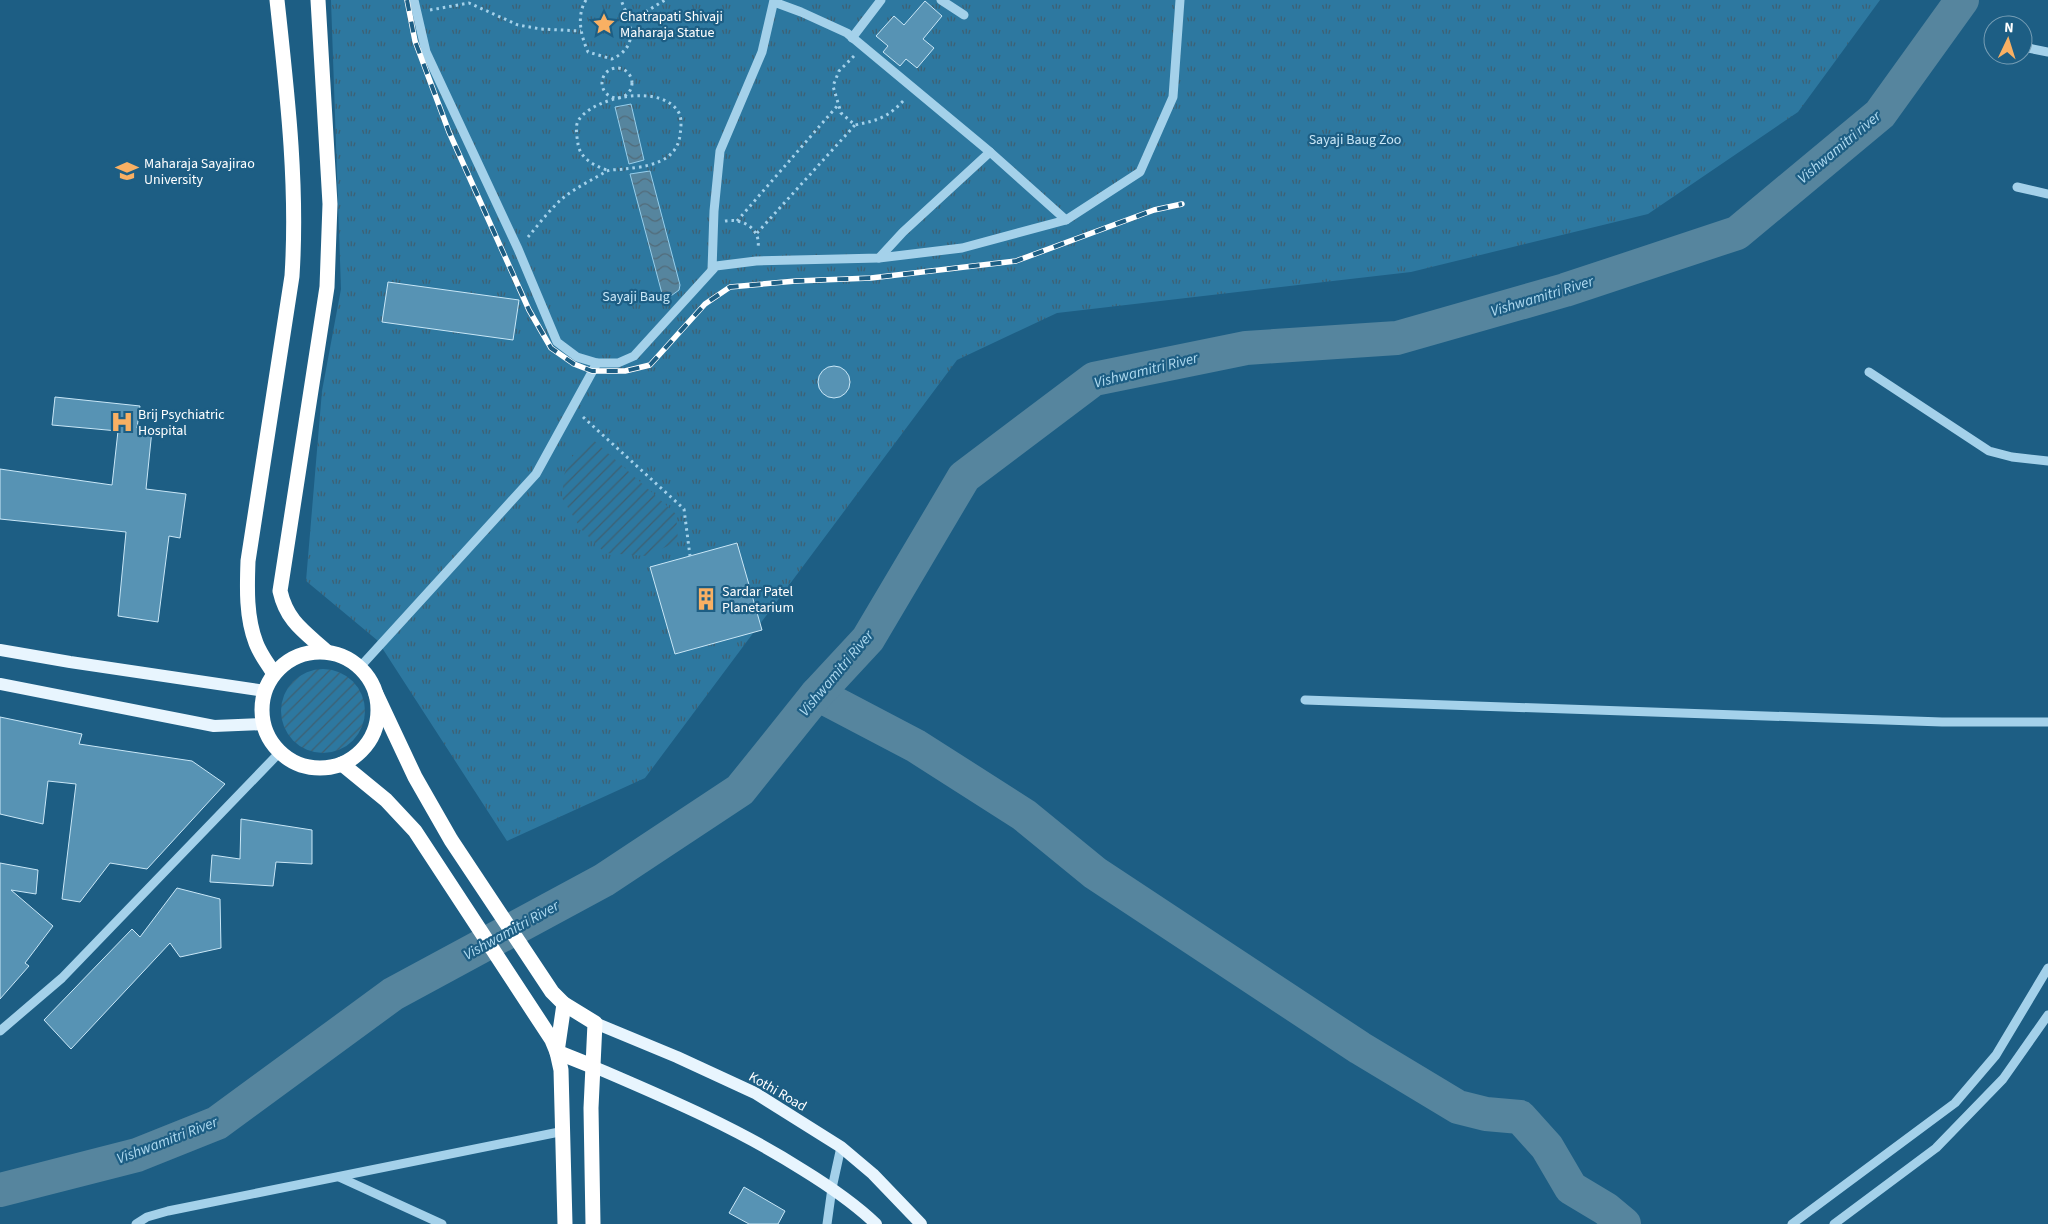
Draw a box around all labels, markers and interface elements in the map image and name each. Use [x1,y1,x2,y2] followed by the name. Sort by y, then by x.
[620,7,723,43] place label: Chatrapati Shivaji Maharaja Statue
[591,11,617,37] place icon: Chatrapati Shivaji Maharaja Statue
[1983,15,2033,65] north arrow
[2003,18,2014,38] text: N
[1793,106,1886,189] water label: Vishwamitri river
[1309,130,1401,150] park label: Sayaji Baug Zoo
[144,154,255,190] place label: Maharaja Sayajirao University
[114,158,140,184] school or university icon: Maharaja Sayajirao University
[1488,271,1597,322] water label: Vishwamitri River
[602,287,670,307] park label: Sayaji Baug
[1092,347,1201,394] water label: Vishwamitri River
[138,405,225,441] place label: Brij Psychiatric Hospital
[109,409,135,435] hospital icon: Brij Psychiatric Hospital
[722,582,794,618] place label: Sardar Patel Planetarium
[693,586,719,612] building icon: Sardar Patel Planetarium
[794,625,879,721] water label: Vishwamitri River
[460,895,564,965] water label: Vishwamitri River
[745,1067,810,1117] street label: Kothi Road
[114,1111,221,1169] water label: Vishwamitri River

